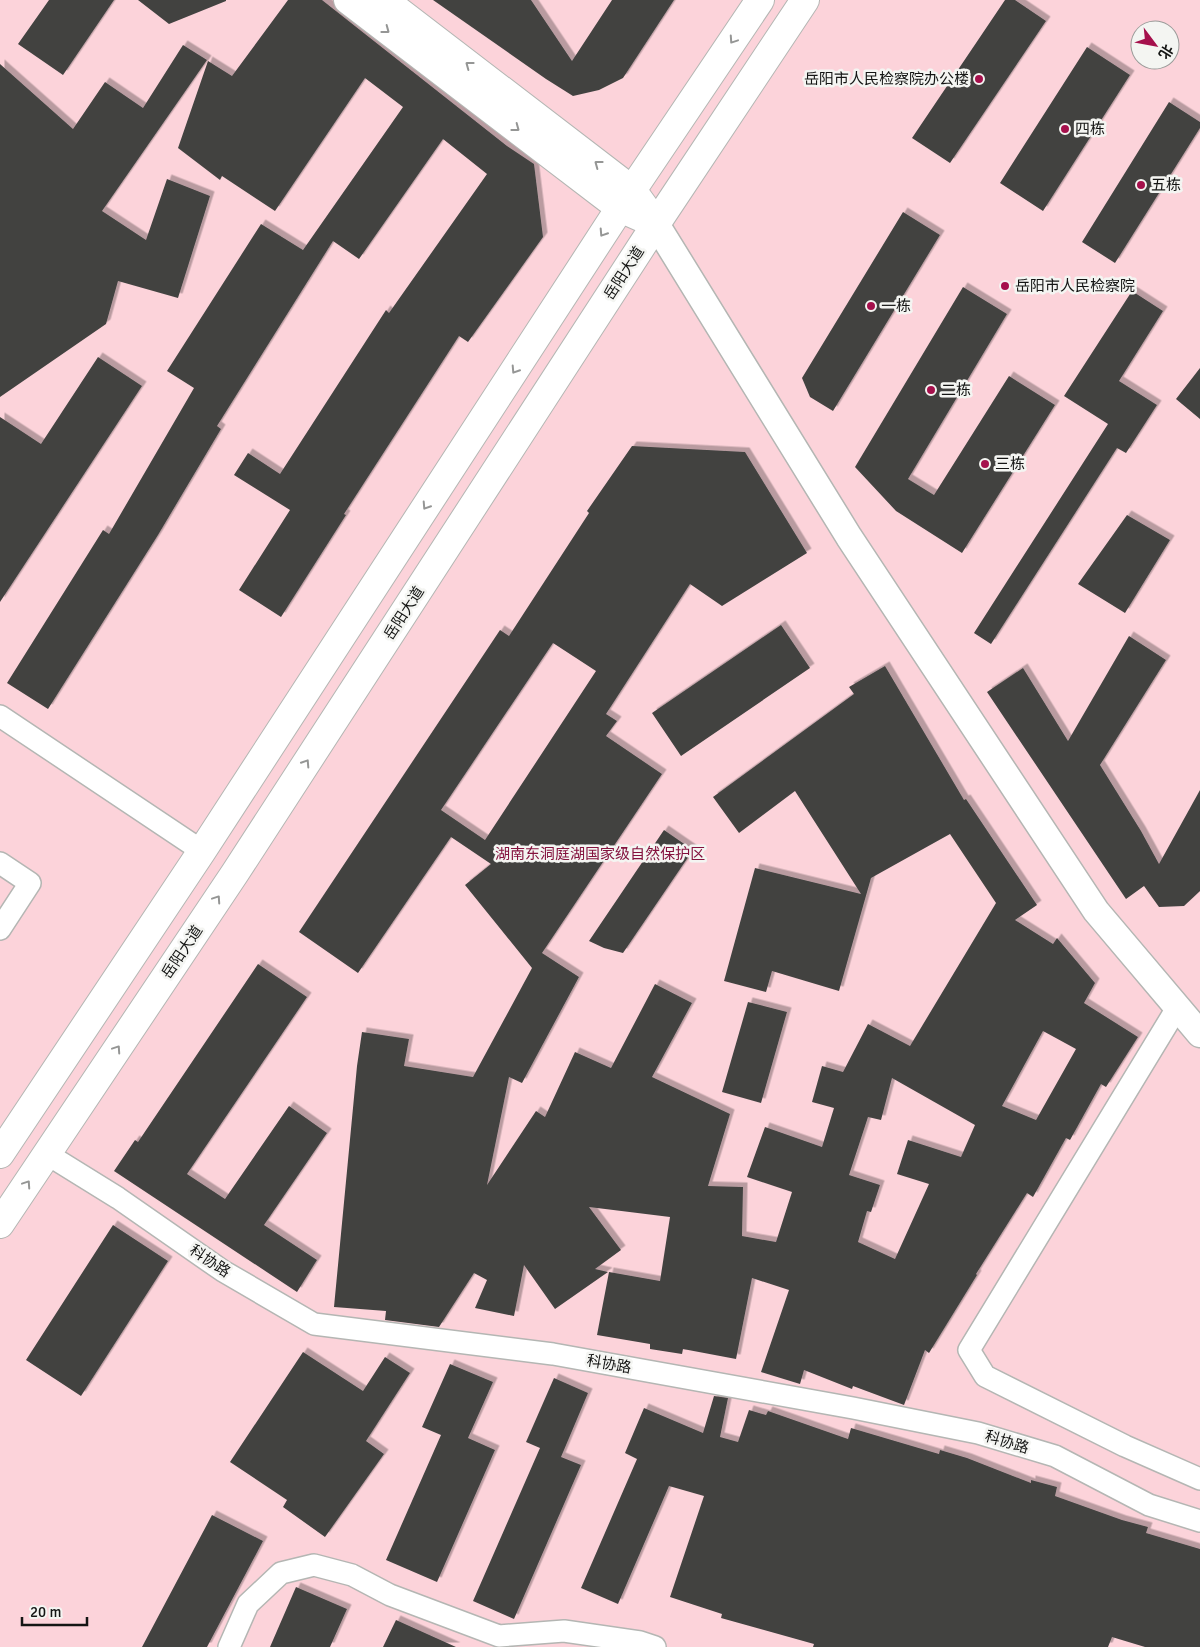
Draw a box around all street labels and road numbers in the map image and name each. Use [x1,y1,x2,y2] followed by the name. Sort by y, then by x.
[600,243,648,303] street label: 岳阳大道
[380,583,428,643] street label: 岳阳大道
[158,922,206,982] street label: 岳阳大道
[186,1241,234,1281] street label: 科协路
[585,1351,633,1377] street label: 科协路
[983,1427,1031,1457] street label: 科协路

